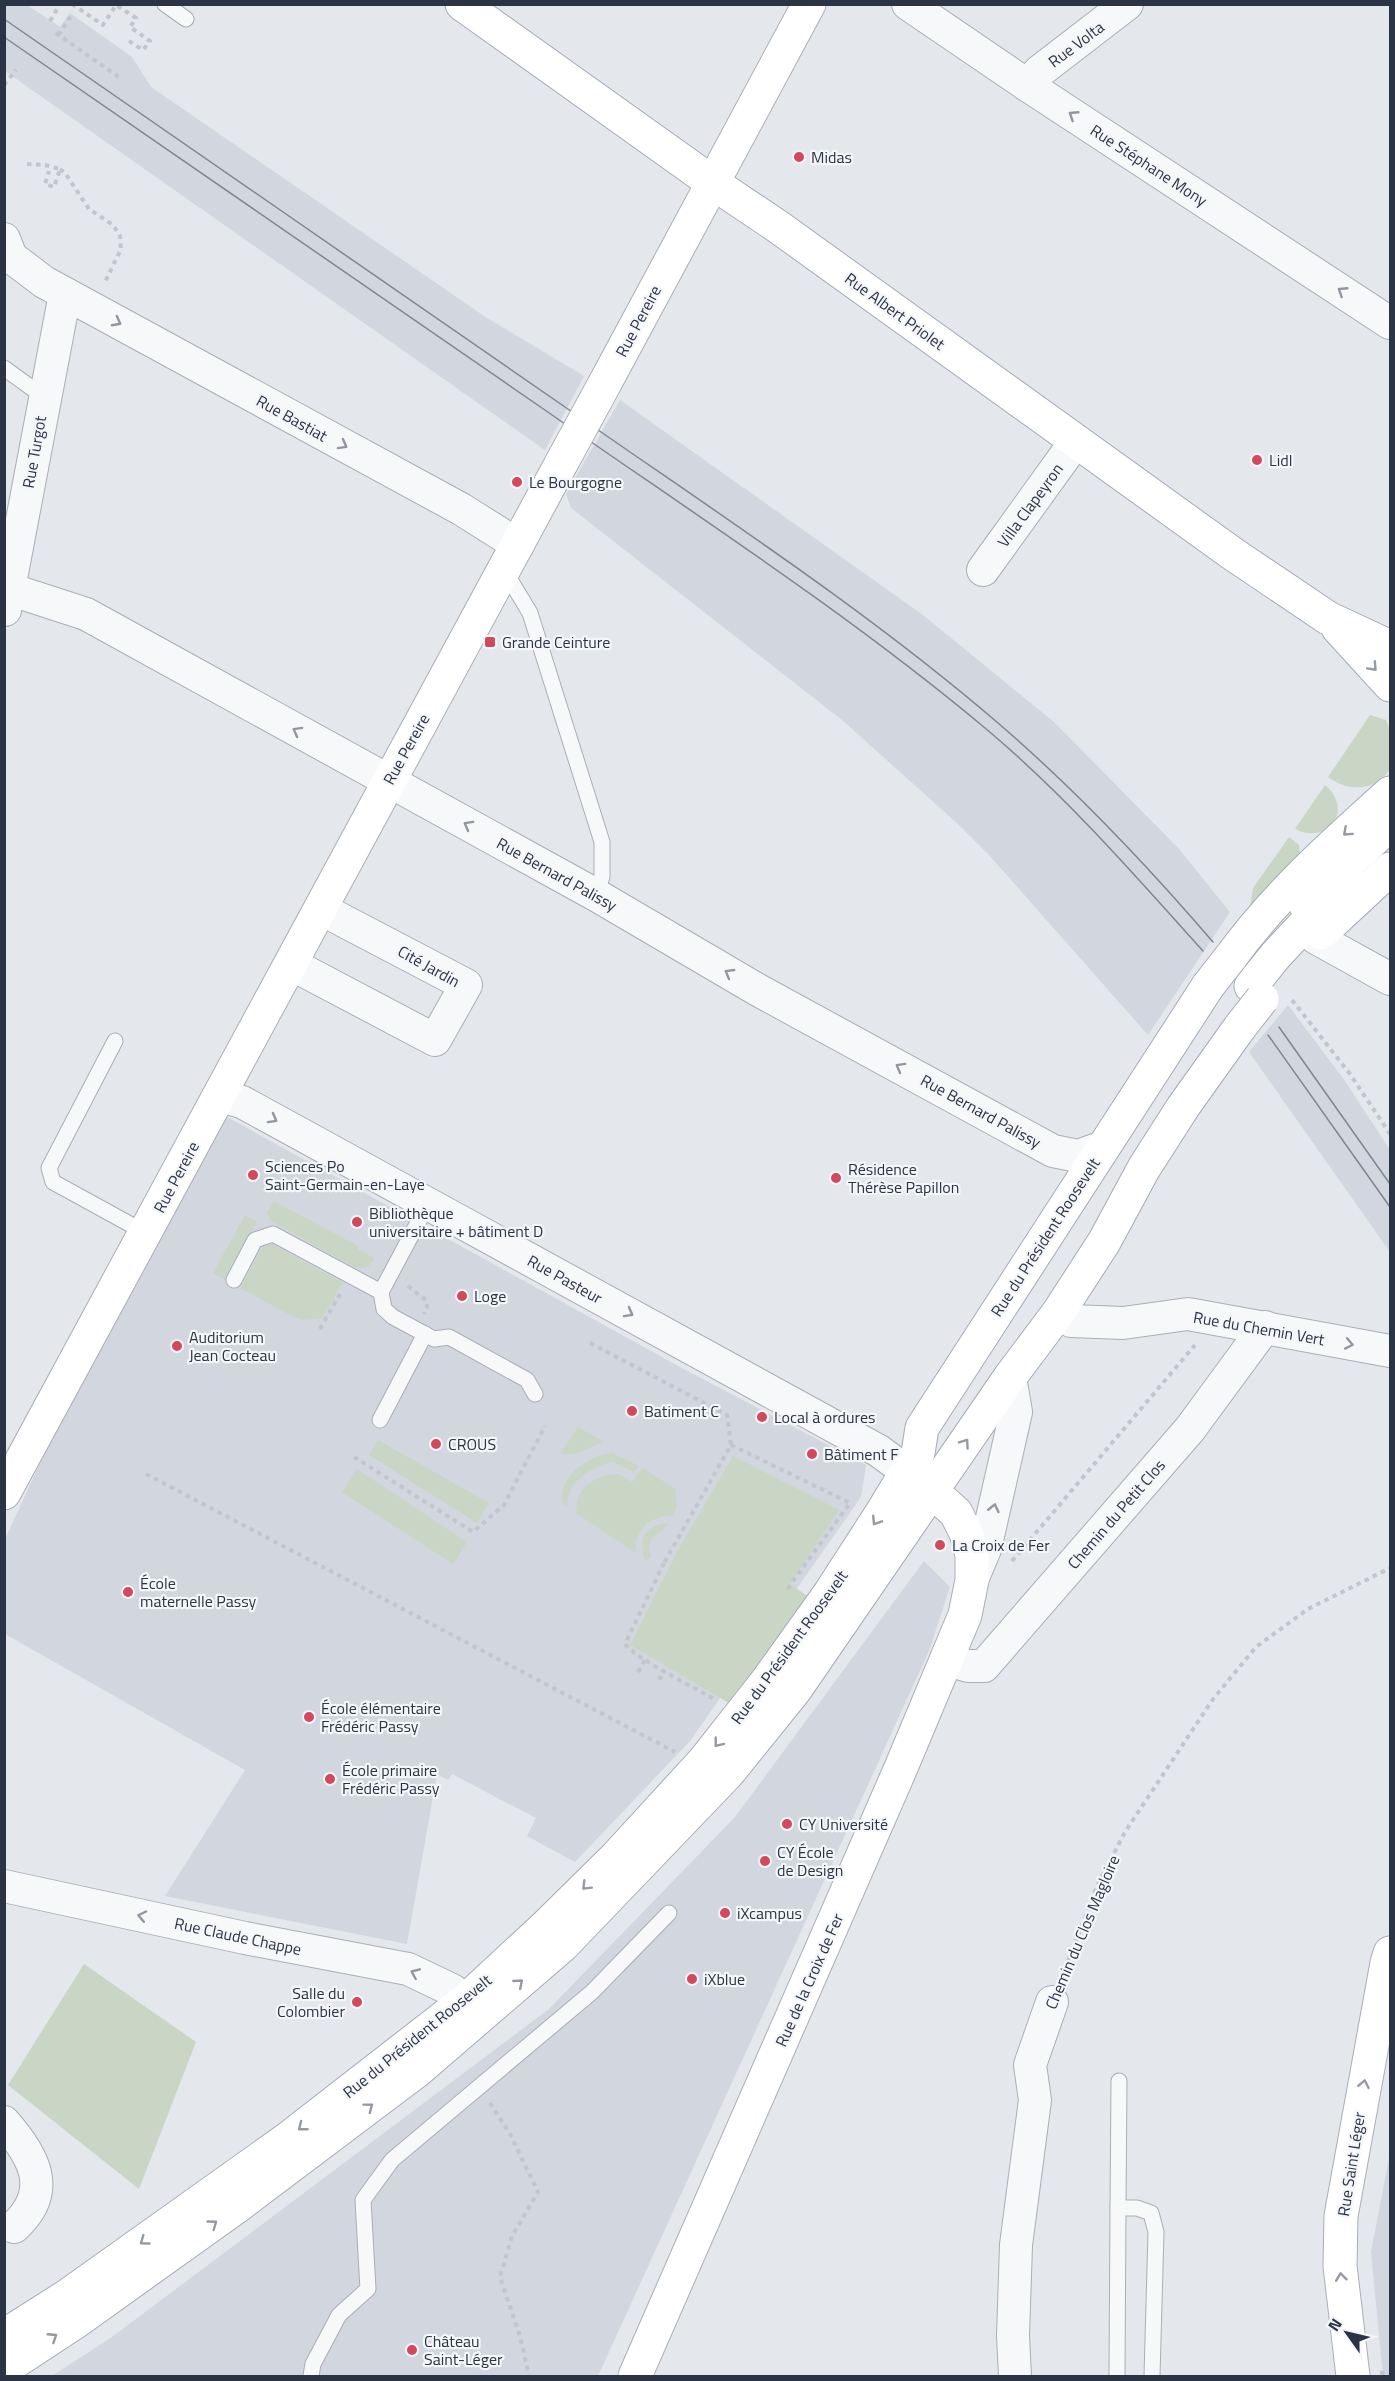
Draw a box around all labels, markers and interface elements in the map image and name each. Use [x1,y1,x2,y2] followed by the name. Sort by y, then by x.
[1043,15,1109,73] street label: Rue Volta
[1069,111,1079,123] one-way arrow
[1086,118,1213,212] street label: Rue Stéphane Mony
[811,145,852,169] place label: Midas
[792,150,806,164] marker: Midas
[840,266,950,356] street label: Rue Albert Priolet
[609,281,667,361] street label: Rue Pereire
[1337,287,1348,298] one-way arrow
[110,315,121,326] one-way arrow
[252,389,332,448] street label: Rue Bastiat
[16,414,52,490] street label: Rue Turgot
[337,438,347,449] one-way arrow
[1269,448,1292,472] place label: Lidl
[1250,453,1264,467] marker: Lidl
[991,458,1069,552] street label: Villa Clapeyron
[529,470,622,494] place label: Le Bourgogne
[510,475,524,489] marker: Le Bourgogne
[502,630,610,654] place label: Grande Ceinture
[483,635,497,649] marker: Grande Ceinture
[1366,661,1377,671] one-way arrow
[377,709,435,789] street label: Rue Pereire
[293,727,304,738] one-way arrow
[464,821,475,832] one-way arrow
[1343,825,1354,836] one-way arrow
[492,831,622,917] street label: Rue Bernard Palissy
[393,939,465,993] street label: Cité Jardin
[725,969,735,980] one-way arrow
[896,1063,906,1074] one-way arrow
[916,1068,1046,1154] street label: Rue Bernard Palissy
[267,1112,277,1124] one-way arrow
[147,1137,205,1217] street label: Rue Pereire
[984,1152,1106,1321] street label: Rue du Président Roosevelt
[265,1154,425,1196] place label: Sciences Po Saint-Germain-en-Laye
[848,1157,959,1199] place label: Résidence Thérèse Papillon
[246,1168,260,1182] marker: Sciences Po Saint-Germain-en-Laye
[829,1171,843,1185] marker: Résidence Thérèse Papillon
[369,1201,543,1243] place label: Bibliothèque universitaire + bâtiment D
[350,1215,364,1229] marker: Bibliothèque universitaire + bâtiment D
[523,1249,607,1310] street label: Rue Pasteur
[474,1284,506,1308] place label: Loge
[455,1289,469,1303] marker: Loge
[1192,1305,1327,1351] street label: Rue du Chemin Vert
[623,1306,633,1317] one-way arrow
[189,1325,276,1367] place label: Auditorium Jean Cocteau
[1344,1337,1354,1350] one-way arrow
[170,1339,184,1353] marker: Auditorium Jean Cocteau
[644,1399,719,1423] place label: Batiment C
[625,1404,639,1418] marker: Batiment C
[774,1405,875,1429] place label: Local à ordures
[755,1410,769,1424] marker: Local à ordures
[448,1432,496,1456] place label: CROUS
[429,1437,443,1451] marker: CROUS
[958,1439,969,1450] one-way arrow
[824,1442,899,1466] place label: Bâtiment F
[805,1447,819,1461] marker: Bâtiment F
[1061,1454,1171,1574] street label: Chemin du Petit Clos
[987,1503,1000,1513] one-way arrow
[872,1514,883,1525] one-way arrow
[952,1533,1050,1557] place label: La Croix de Fer
[933,1538,947,1552] marker: La Croix de Fer
[725,1565,853,1729] street label: Rue du Président Roosevelt
[140,1571,256,1613] place label: École maternelle Passy
[121,1585,135,1599] marker: École maternelle Passy
[321,1696,441,1738] place label: École élémentaire Frédéric Passy
[302,1710,316,1724] marker: École élémentaire Frédéric Passy
[715,1736,726,1747] one-way arrow
[342,1758,440,1800] place label: École primaire Frédéric Passy
[323,1772,337,1786] marker: École primaire Frédéric Passy
[799,1812,888,1836] place label: CY Université
[780,1817,794,1831] marker: CY Université
[777,1840,843,1882] place label: CY École de Design
[1039,1851,1125,2013] street label: Chemin du Clos Magloire
[758,1854,772,1868] marker: CY École de Design
[582,1880,593,1890] one-way arrow
[737,1901,802,1925] place label: iXcampus
[718,1906,732,1920] marker: iXcampus
[769,1909,849,2051] street label: Rue de la Croix de Fer
[137,1910,147,1923] one-way arrow
[172,1911,304,1961] street label: Rue Claude Chappe
[704,1967,745,1991] place label: iXblue
[337,1968,497,2104] street label: Rue du Président Roosevelt
[410,1968,421,1980] one-way arrow
[685,1972,699,1986] marker: iXblue
[512,1979,523,1990] one-way arrow
[277,1981,345,2023] place label: Salle du Colombier
[350,1995,364,2009] marker: Salle du Colombier
[1357,2079,1370,2089] one-way arrow
[362,2104,373,2115] one-way arrow
[1331,2110,1371,2218] street label: Rue Saint Léger
[298,2120,309,2131] one-way arrow
[206,2220,217,2231] one-way arrow
[140,2234,151,2245] one-way arrow
[1335,2272,1348,2281] one-way arrow
[1317,2303,1377,2363] north arrow
[1322,2313,1348,2336] text: N
[424,2329,503,2371] place label: Château Saint-Léger
[47,2333,58,2344] one-way arrow
[405,2343,419,2357] marker: Château Saint-Léger

